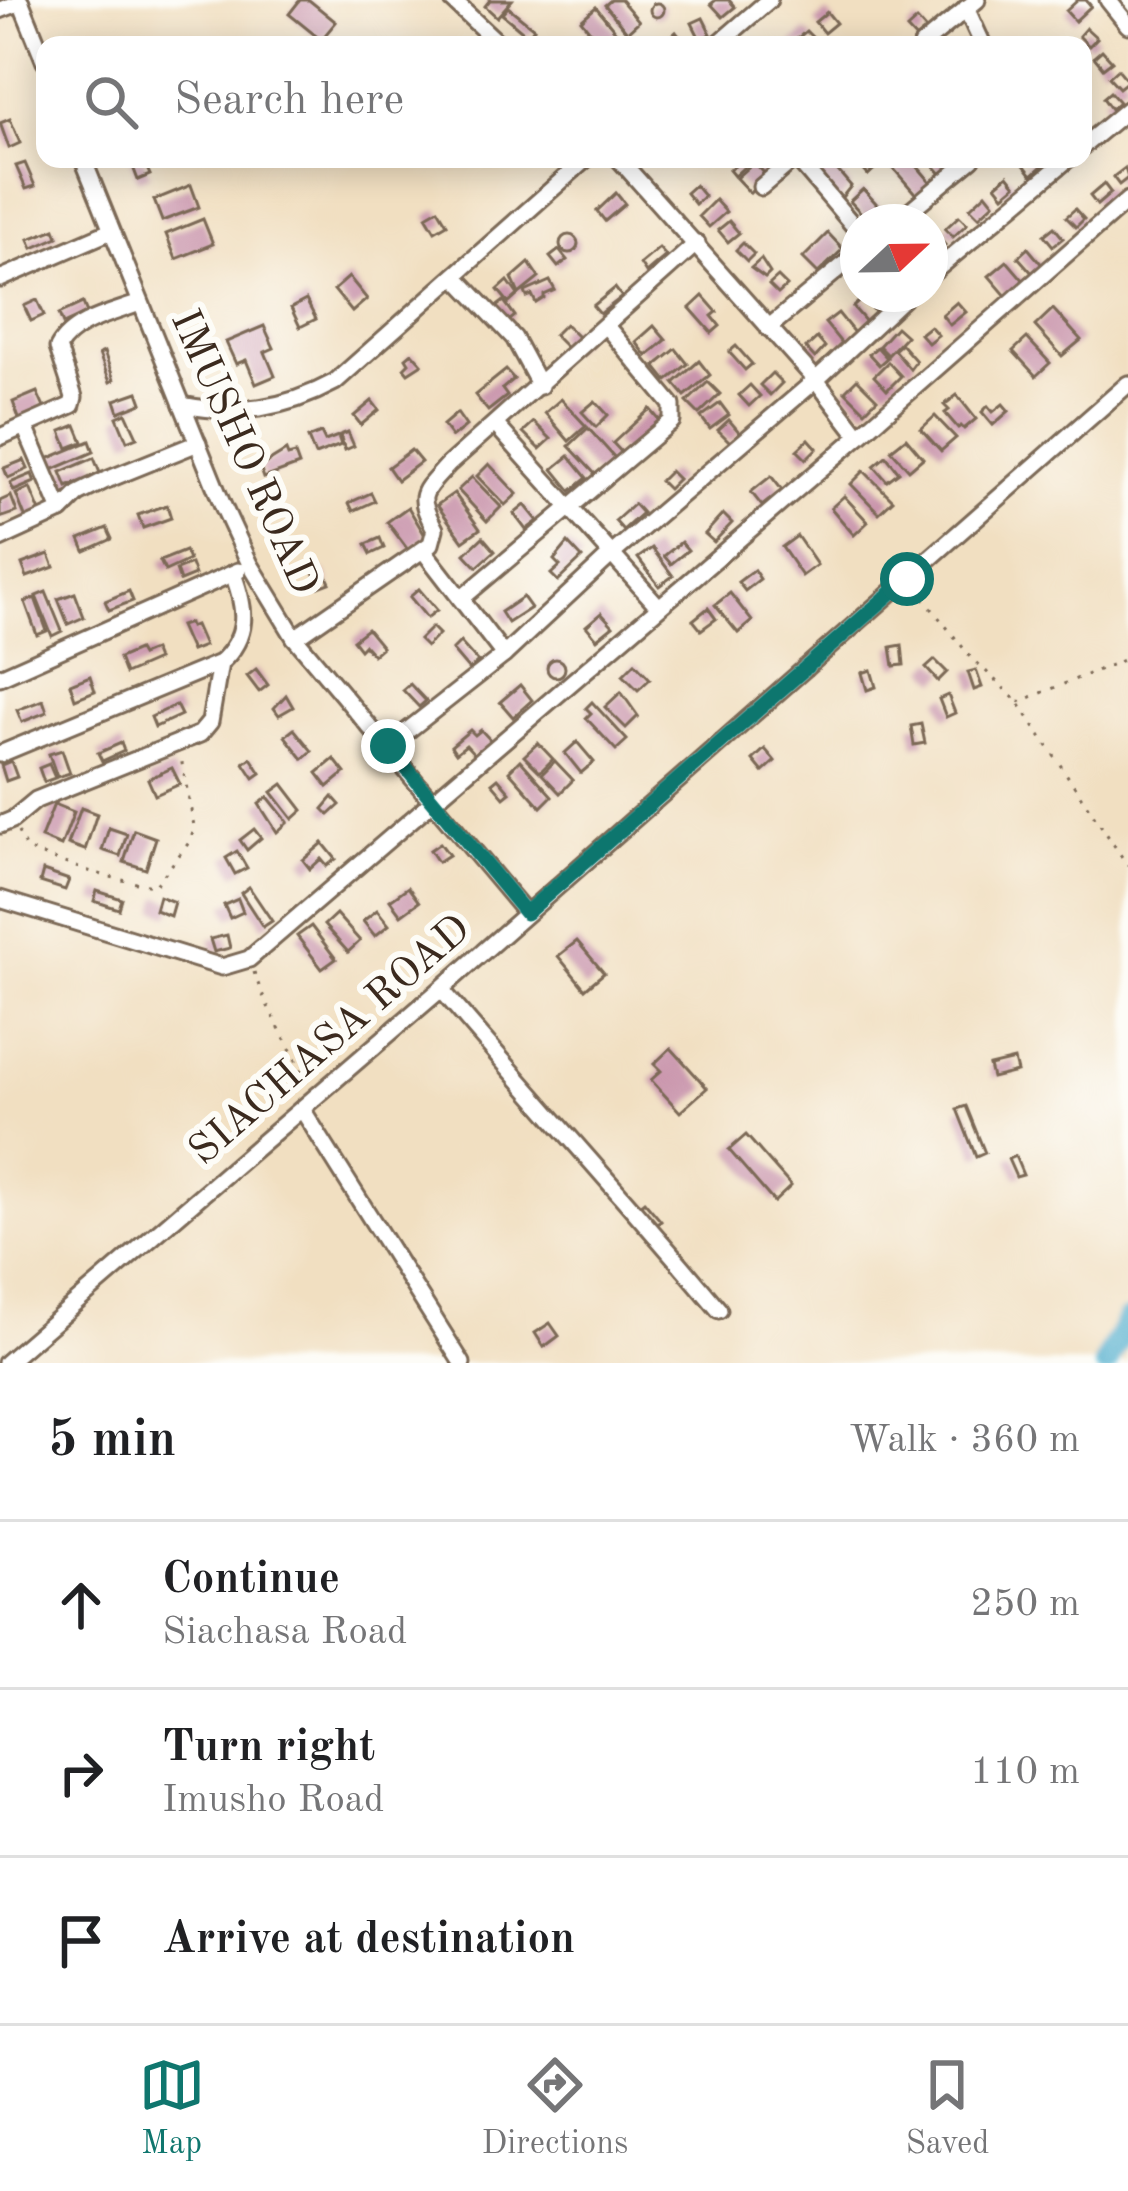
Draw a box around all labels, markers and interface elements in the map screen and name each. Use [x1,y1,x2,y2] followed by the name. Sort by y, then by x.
[36,36,1092,168] search box
[78,69,144,135] icon: search
[174,79,404,124] text: Search here
[840,204,948,312] north arrow
[162,304,325,601] street label: IMUSHO ROAD
[880,552,934,606] route start
[361,719,415,773] route end
[182,908,479,1174] street label: SIACHASA ROAD
[48,1416,176,1467] text: 5 min
[849,1421,1080,1460] text: Walk · 360 m
[162,1558,340,1603] text: Continue
[48,1572,114,1638] icon: ahead
[970,1585,1080,1624] text: 250 m
[162,1613,407,1652] text: Siachasa Road
[162,1726,375,1771] text: Turn right
[48,1740,114,1806] icon: right
[970,1753,1080,1792] text: 110 m
[162,1781,384,1820] text: Imusho Road
[48,1908,114,1974] icon: arrive
[162,1918,575,1963] text: Arrive at destination
[139,2052,205,2165] tab: Map
[482,2052,628,2165] tab: Directions
[905,2052,989,2165] tab: Saved

